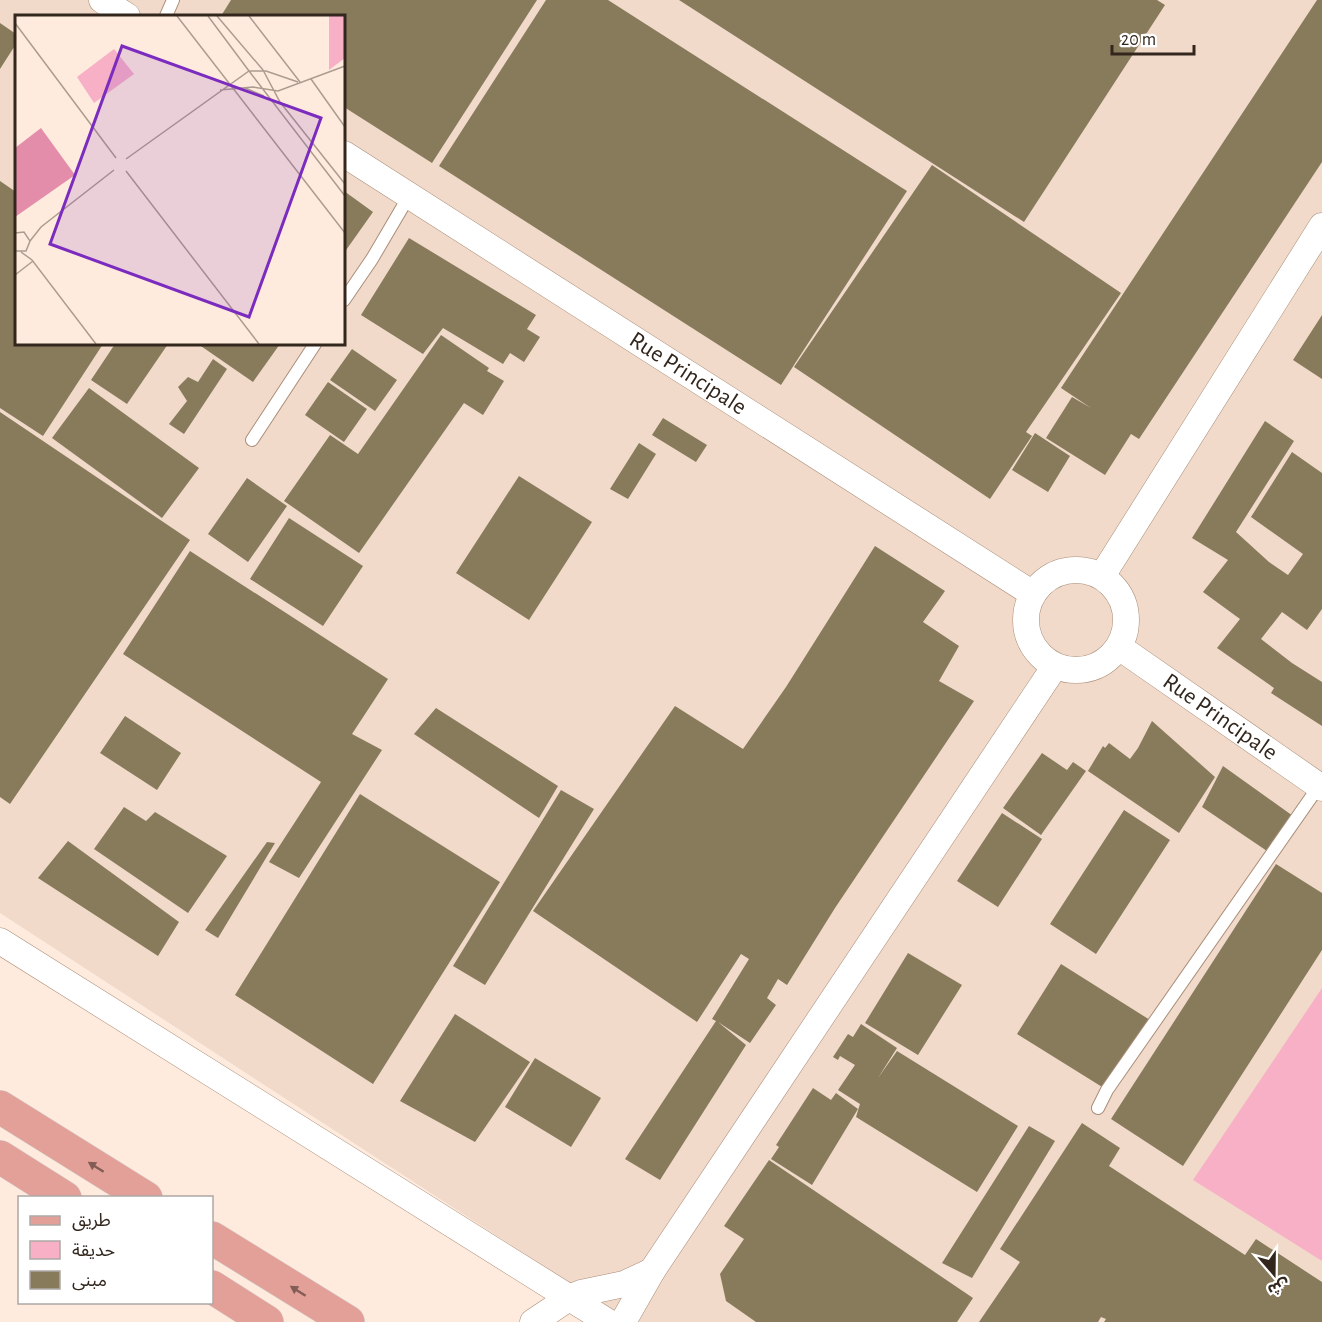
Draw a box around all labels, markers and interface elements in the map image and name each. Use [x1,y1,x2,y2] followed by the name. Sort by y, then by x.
[15,15,345,345] inset map
[1112,18,1194,56] scale bar
[1121,31,1156,49] text: 20 m
[625,328,751,420] street label: Rue Principale
[1158,669,1282,765] street label: Rue Principale
[88,1161,104,1172] one-way arrow
[18,1196,213,1304] legend
[72,1212,111,1231] text: طريق
[72,1242,115,1260] text: حديقة
[1244,1244,1304,1304] north arrow
[72,1272,107,1291] text: مبنى
[1265,1275,1292,1298] text: ش
[290,1286,306,1297] one-way arrow

